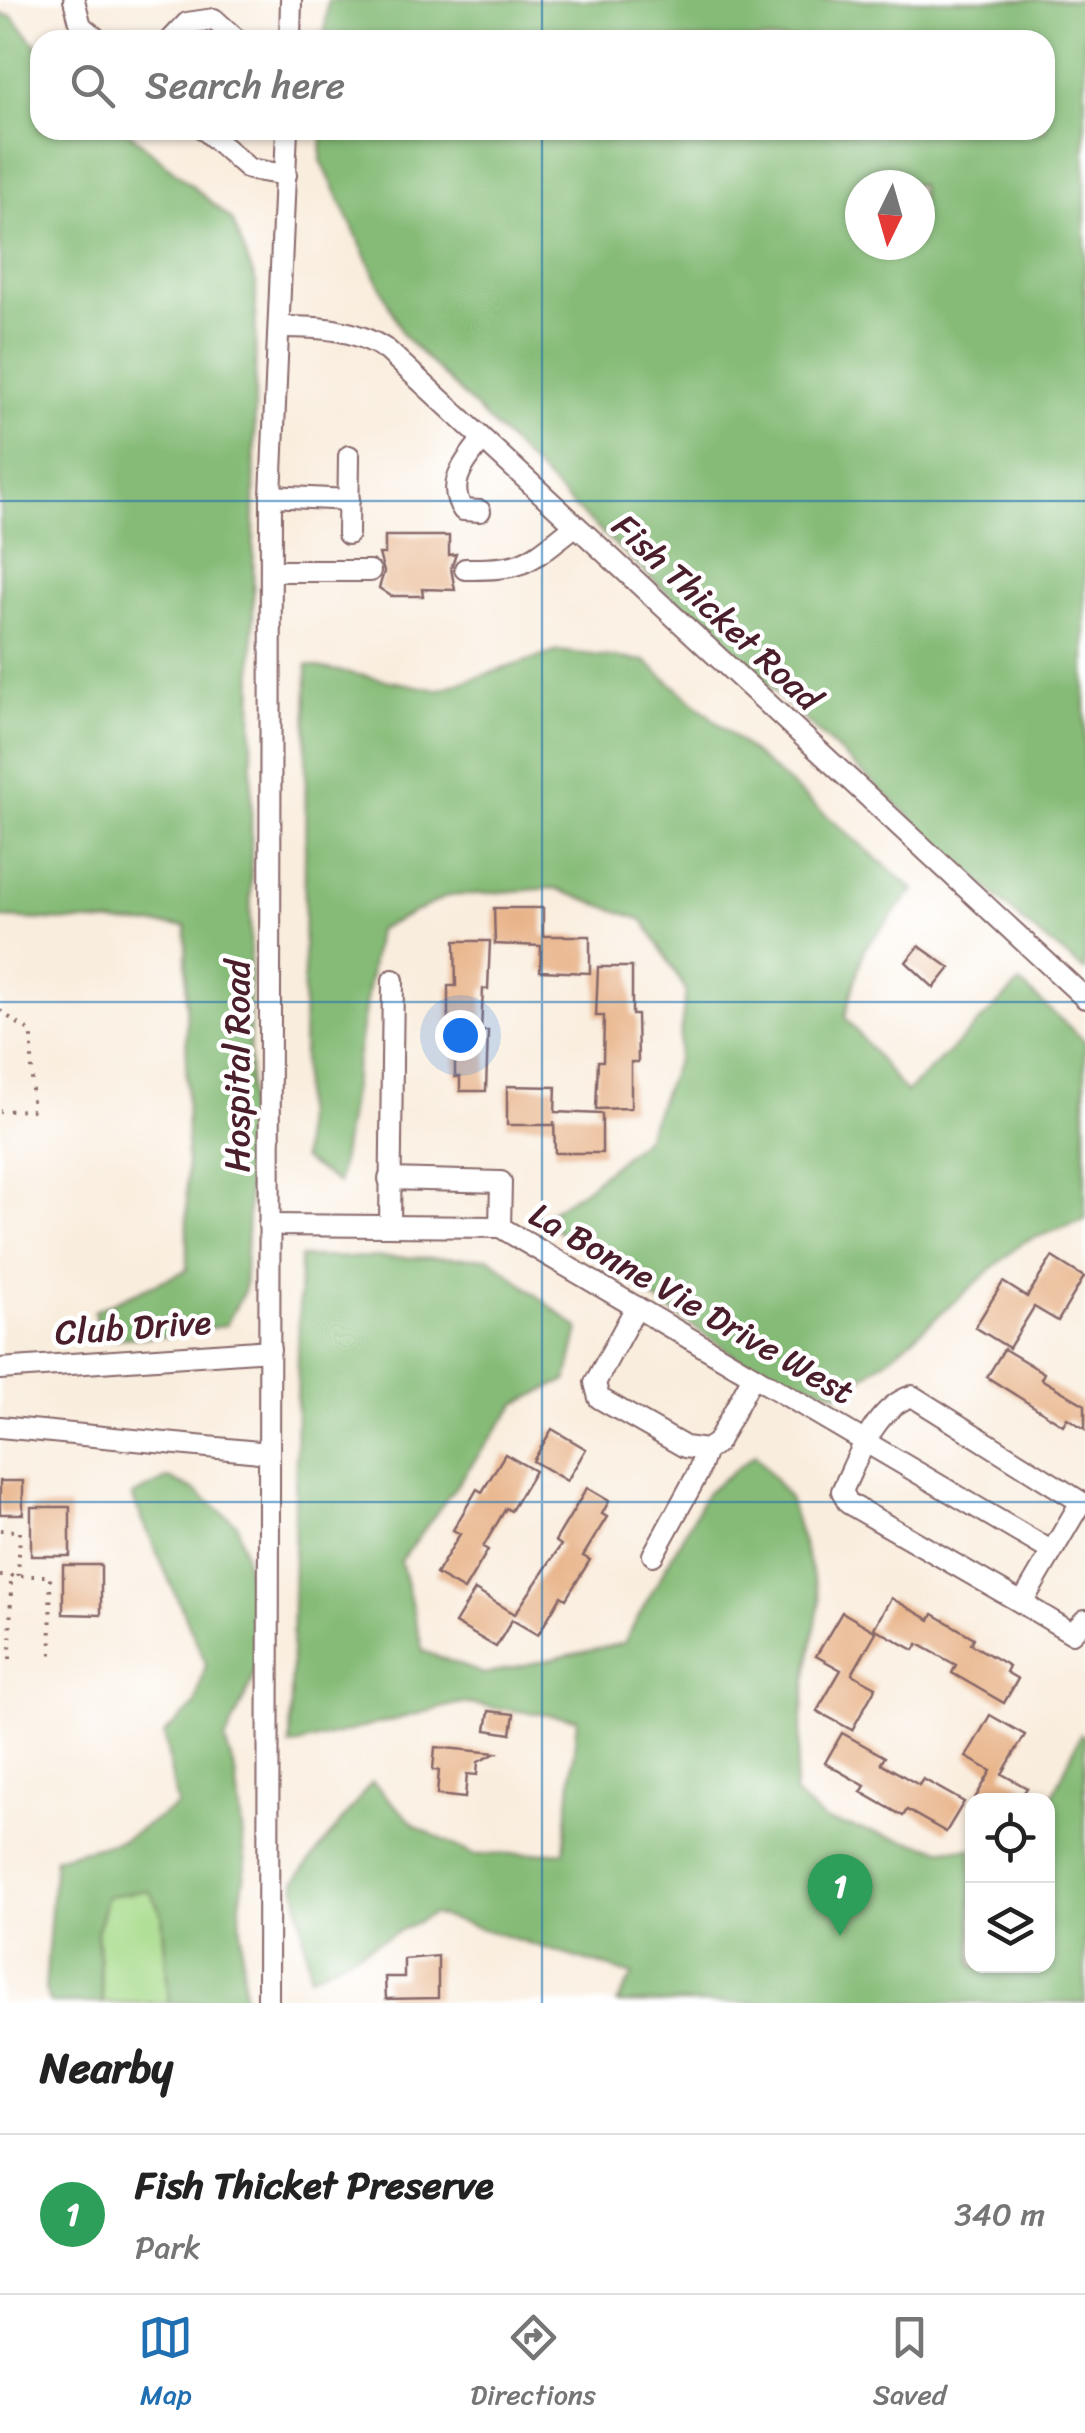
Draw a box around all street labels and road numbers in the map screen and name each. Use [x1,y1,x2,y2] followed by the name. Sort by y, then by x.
[597,497,839,728] street label: Fish Thicket Road
[206,957,268,1172] street label: Hospital Road
[517,1184,867,1422] street label: La Bonne Vie Drive West
[53,1291,213,1363] street label: Club Drive

